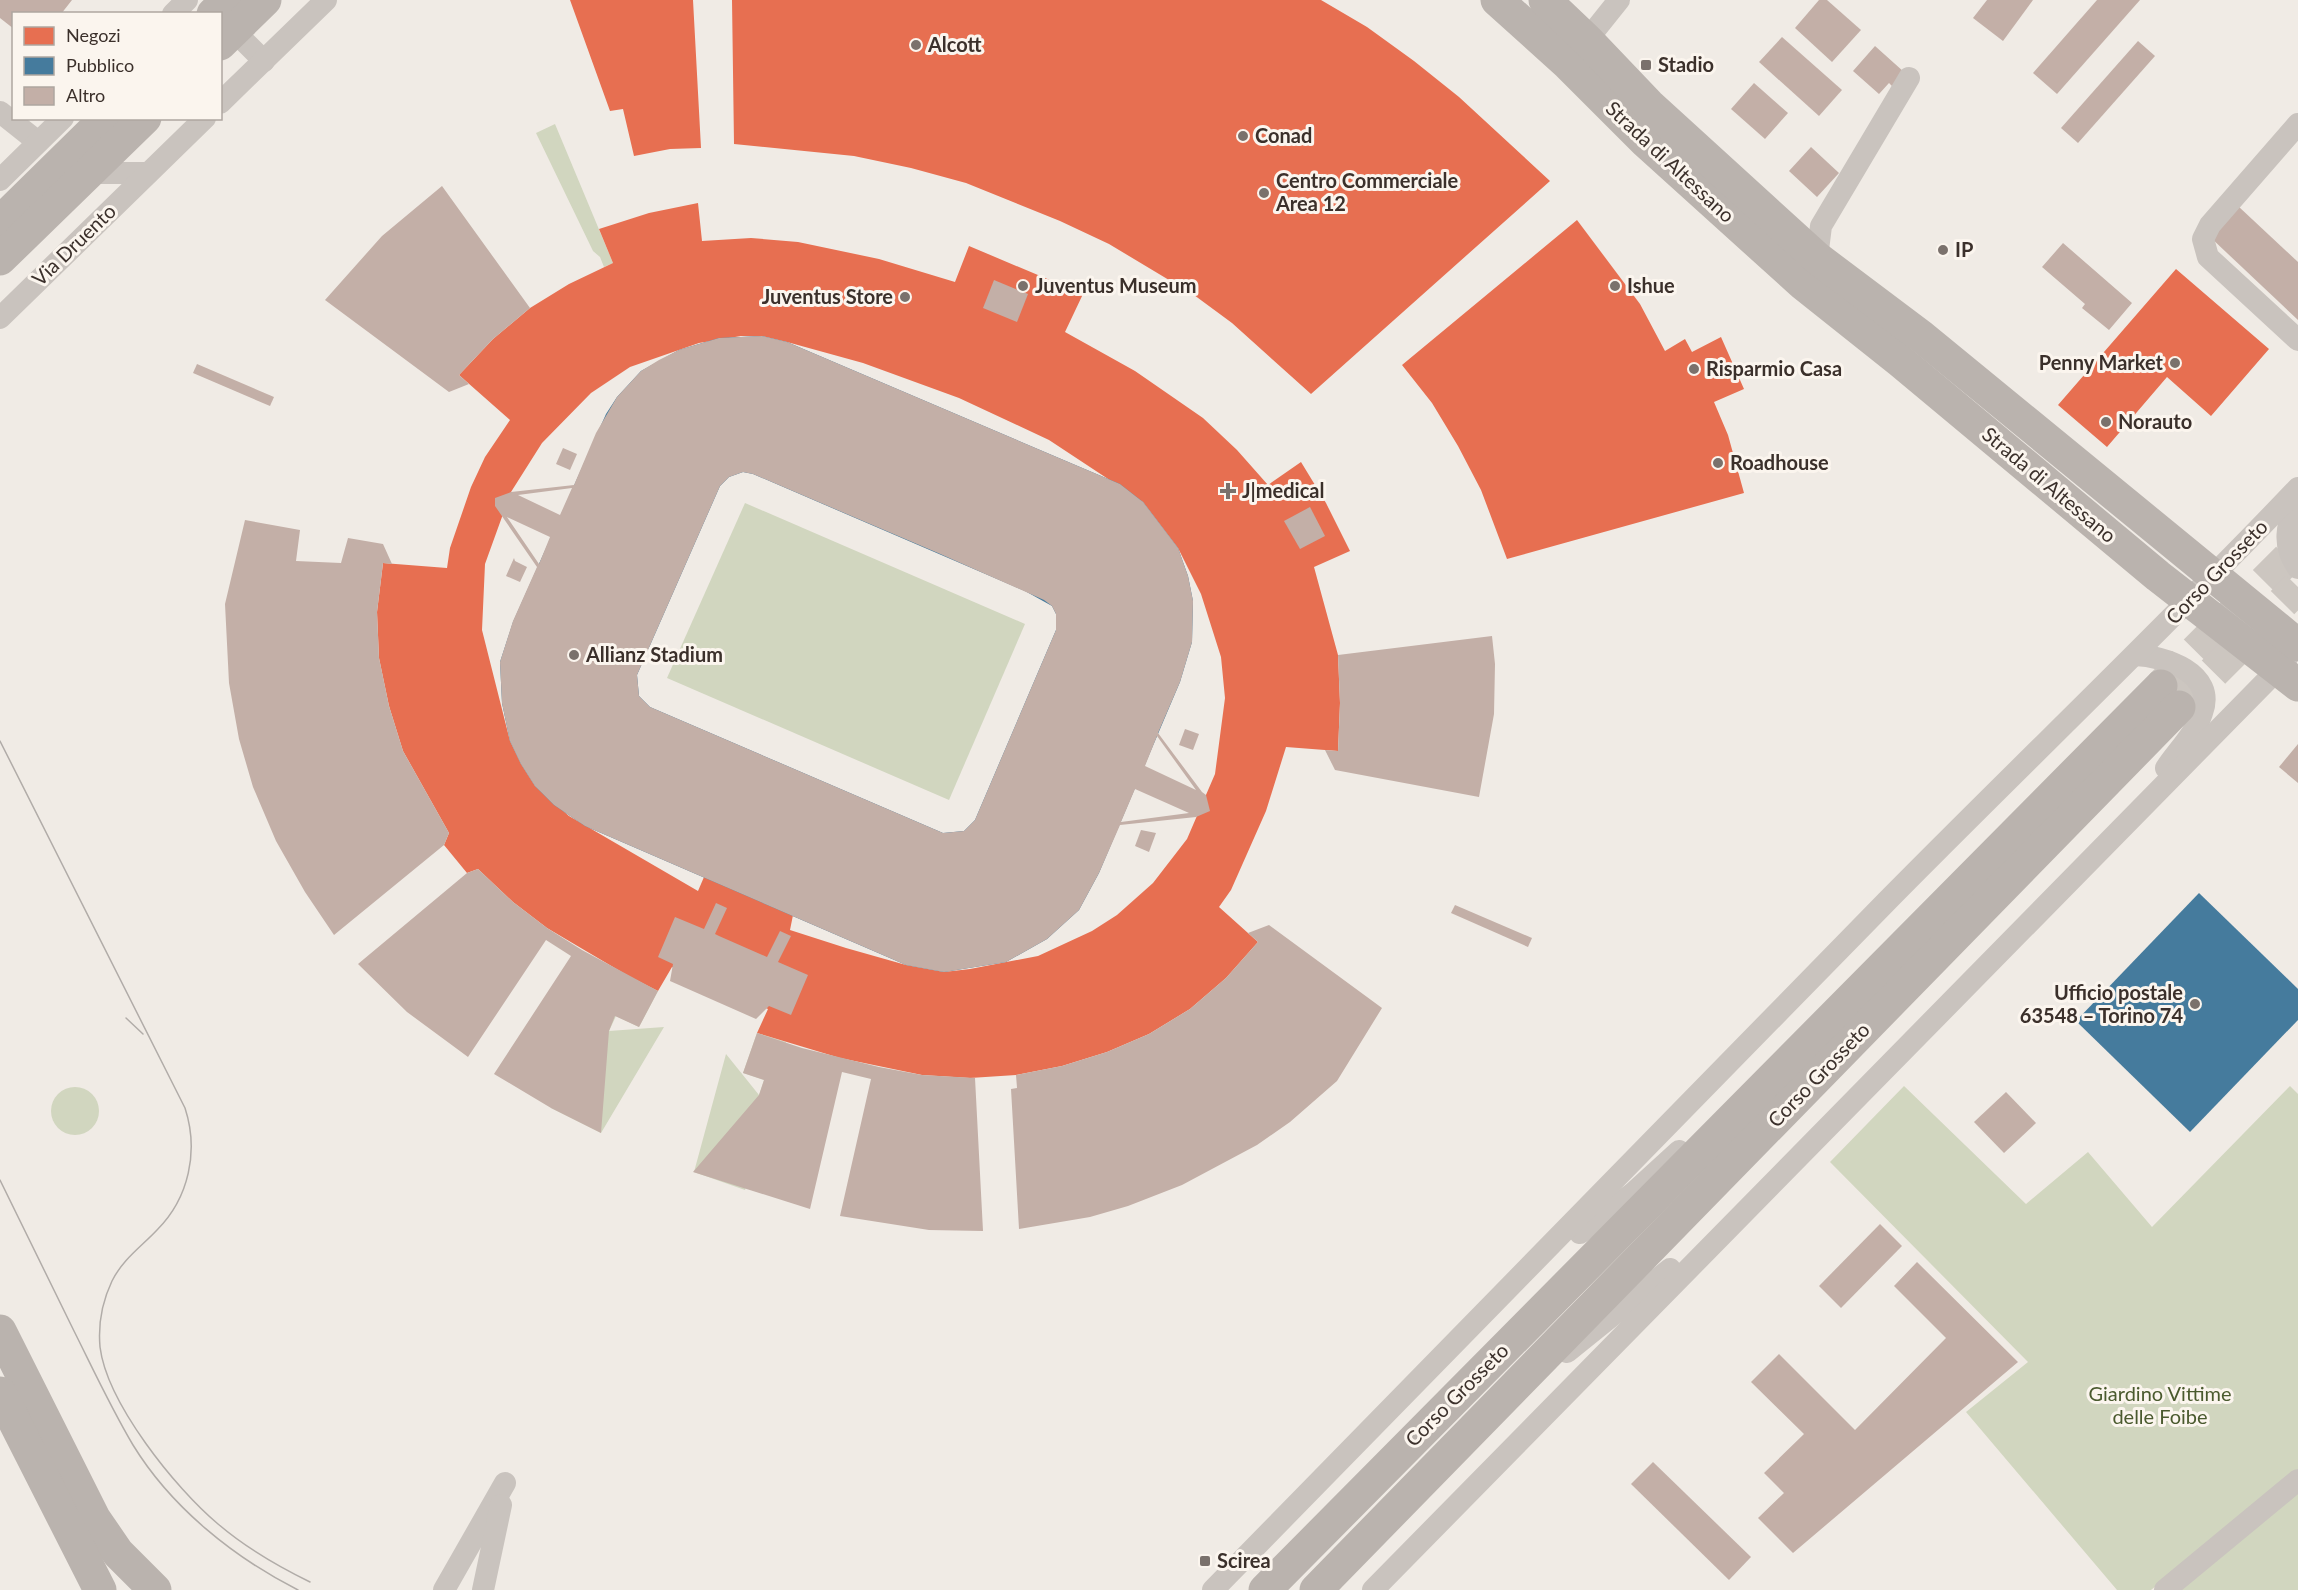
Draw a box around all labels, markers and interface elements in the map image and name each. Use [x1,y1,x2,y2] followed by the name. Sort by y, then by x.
[12,12,222,120] legend
[66,24,121,46] text: Negozi
[927,32,982,56] place label: Alcott
[909,38,923,52] marker: Alcott
[1658,52,1714,76] place label: Stadio
[66,54,134,76] text: Pubblico
[1639,58,1653,72] marker: Stadio
[66,84,105,106] text: Altro
[1601,96,1740,227] street label: Strada di Altessano
[1255,123,1312,147] place label: Conad
[1236,129,1250,143] marker: Conad
[1275,168,1458,215] place label: Centro Commerciale Area 12
[1257,186,1271,200] marker: Centro Commerciale Area 12
[27,199,120,290] street label: Via Druento
[1955,237,1973,261] place label: IP
[1936,243,1950,257] marker: IP
[1035,273,1197,297] place label: Juventus Museum
[1627,273,1675,297] place label: Ishue
[1016,279,1030,293] marker: Juventus Museum
[1608,279,1622,293] marker: Ishue
[762,284,893,308] place label: Juventus Store
[898,290,912,304] marker: Juventus Store
[2039,350,2164,374] place label: Penny Market
[1706,356,1842,380] place label: Risparmio Casa
[2168,356,2182,370] marker: Penny Market
[1687,362,1701,376] marker: Risparmio Casa
[2118,409,2192,433] place label: Norauto
[2099,415,2113,429] marker: Norauto
[1978,421,2121,547] street label: Strada di Altessano
[1730,450,1829,474] place label: Roadhouse
[1711,456,1725,470] marker: Roadhouse
[1242,478,1324,502] place label: J|medical
[1219,482,1237,500] marker: J|medical
[2160,514,2272,628] street label: Corso Grosseto
[585,642,723,666] place label: Allianz Stadium
[567,648,581,662] marker: Allianz Stadium
[2020,980,2183,1027] place label: Ufficio postale 63548 – Torino 74
[2188,997,2202,1011] marker: Ufficio postale 63548 – Torino 74
[1762,1017,1874,1131] street label: Corso Grosseto
[1400,1338,1513,1451] street label: Corso Grosseto
[2088,1381,2232,1428] park label: Giardino Vittime delle Foibe
[1217,1548,1271,1572] place label: Scirea
[1198,1554,1212,1568] marker: Scirea

